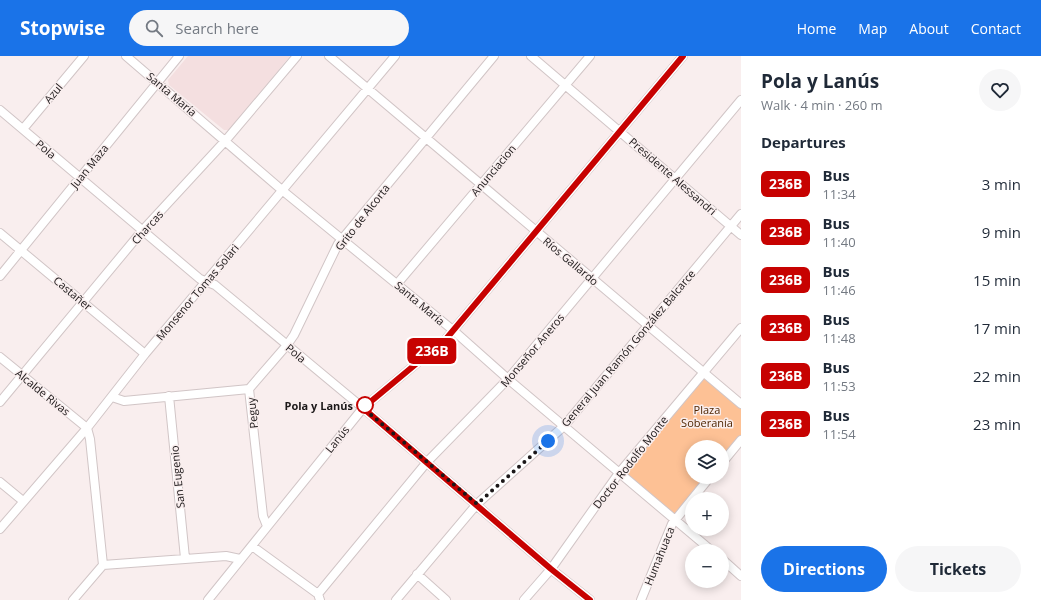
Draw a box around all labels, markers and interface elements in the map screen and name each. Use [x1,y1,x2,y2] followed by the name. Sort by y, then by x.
[129,10,409,46] search box
[20,15,105,41] text: Stopwise
[143,17,165,39] icon: search
[175,18,259,38] text: Search here
[797,19,836,38] text: Home
[858,19,887,38] text: Map
[909,19,949,38] text: About
[971,19,1021,38] text: Contact
[761,68,879,94] text: Pola y Lanús
[144,69,200,119] street label: Santa María
[979,69,1021,111] button: heart
[40,80,66,106] street label: Azul
[761,96,883,114] text: Walk · 4 min · 260 m
[761,132,846,152] text: Departures
[626,134,720,218] street label: Presidente Alessandri
[33,136,59,162] street label: Pola
[66,141,111,192] street label: Juan Maza
[467,141,519,199] street label: Anunciacion
[822,165,850,185] text: Bus
[769,174,802,193] text: 236B
[982,174,1021,194] text: 3 min
[331,181,393,253] street label: Grito de Alcorta
[822,185,856,203] text: 11:34
[128,207,166,247] street label: Charcas
[822,213,850,233] text: Bus
[769,222,802,241] text: 236B
[982,222,1021,242] text: 9 min
[540,233,602,289] street label: Ríos Gallardo
[822,233,856,251] text: 11:40
[152,241,242,343] street label: Monsenor Tomas Solari
[822,261,850,281] text: Bus
[558,266,698,430] street label: General Juan Ramón González Balcarce
[769,270,802,289] text: 236B
[973,270,1021,290] text: 15 min
[51,273,96,314] street label: Castañer
[392,278,448,328] street label: Santa María
[822,281,856,299] text: 11:46
[822,309,850,329] text: Bus
[497,310,567,390] street label: Monseñor Aneros
[769,318,802,337] text: 236B
[973,318,1021,338] text: 17 min
[822,329,856,347] text: 11:48
[404,338,460,364] line badge: 236B
[283,340,309,366] street label: Pola
[415,341,449,360] text: 236B
[822,357,850,377] text: Bus
[13,365,73,419] street label: Alcalde Rivas
[769,366,802,385] text: 236B
[973,366,1021,386] text: 22 min
[822,377,856,395] text: 11:53
[243,396,261,429] street label: Peguy
[356,396,374,414] marker: Pola y Lanús
[285,398,354,413] place label: Pola y Lanús
[681,402,733,430] park label: Plaza Soberanía
[822,405,850,425] text: Bus
[589,413,671,511] street label: Doctor Rodolfo Monte
[769,414,802,433] text: 236B
[973,414,1021,434] text: 23 min
[322,422,352,456] street label: Lanús
[822,425,856,443] text: 11:54
[538,431,558,451] your location
[685,440,729,588] map controls
[685,440,729,484] button: layers
[166,445,188,509] street label: San Eugenio
[685,492,729,536] button: +
[640,524,678,588] street label: Humahuaca
[685,544,729,588] button: −
[761,546,887,592] button: Directions
[895,546,1021,592] button: Tickets

